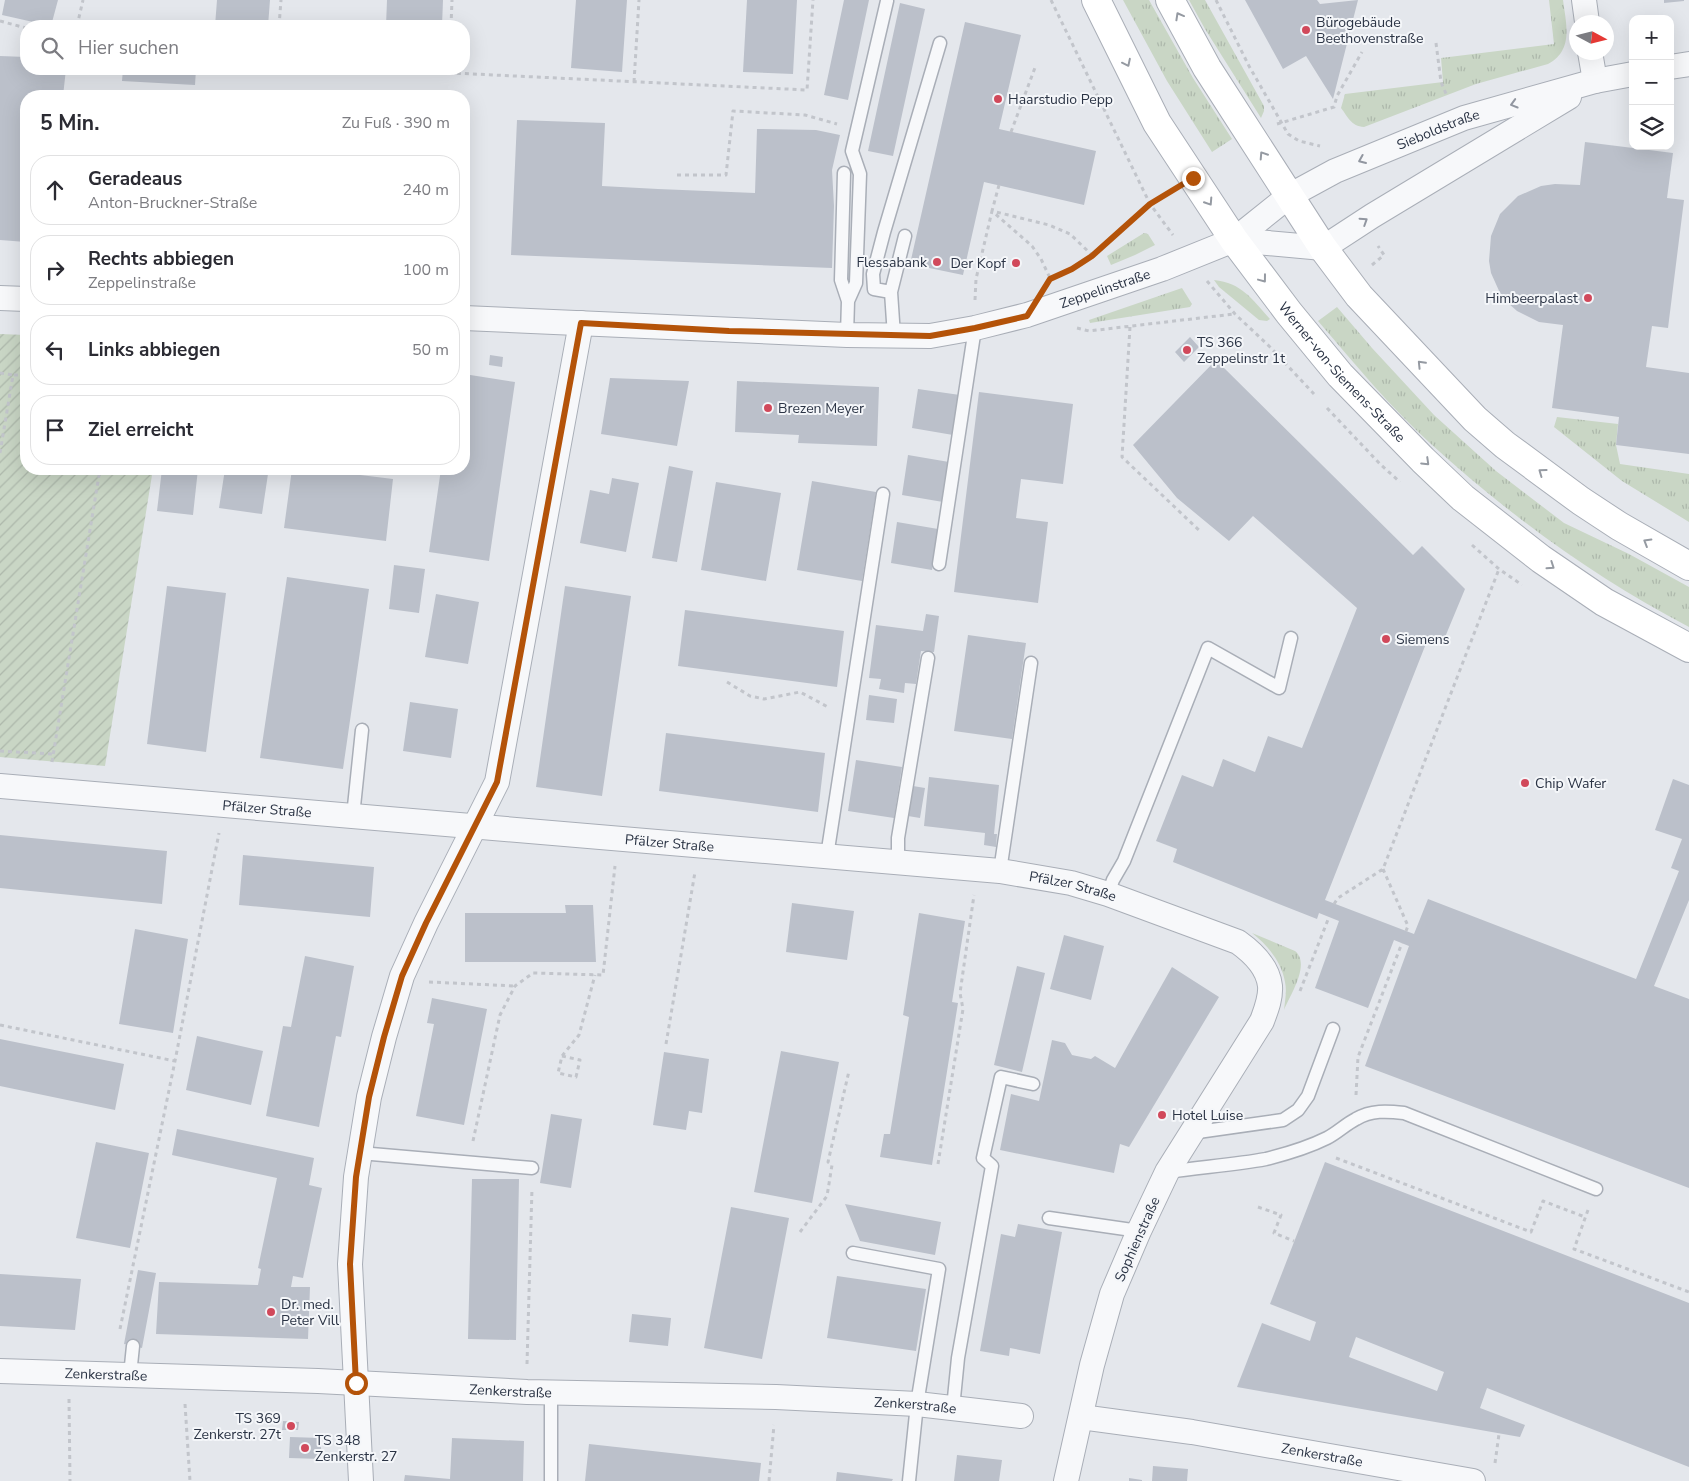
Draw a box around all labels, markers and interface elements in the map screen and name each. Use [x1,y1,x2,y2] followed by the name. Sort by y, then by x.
[1175,12,1185,21] one-way arrow
[1316,13,1423,48] place label: Bürogebäude Beethovenstraße
[1569,15,1614,60] north arrow
[1629,15,1674,150] map controls
[1629,15,1674,60] button: +
[20,20,470,75] search box
[1300,24,1312,36] marker: Bürogebäude Beethovenstraße
[38,34,66,62] icon: search
[78,35,179,61] text: Hier suchen
[1121,57,1131,66] one-way arrow
[1629,60,1674,105] button: −
[1008,90,1113,109] place label: Haarstudio Pepp
[992,93,1004,105] marker: Haarstudio Pepp
[1510,99,1519,109] one-way arrow
[1394,105,1482,155] street label: Sieboldstraße
[1629,105,1674,150] button: layers
[40,109,99,137] text: 5 Min.
[342,112,450,134] text: Zu Fuß · 390 m
[1260,151,1269,161] one-way arrow
[1358,154,1367,165] one-way arrow
[88,166,182,192] text: Geradeaus
[1182,167,1205,190] route end
[41,176,69,204] icon: ahead
[402,179,449,201] text: 240 m
[88,192,257,214] text: Anton-Bruckner-Straße
[1203,197,1212,206] one-way arrow
[1358,218,1368,227] one-way arrow
[88,246,234,272] text: Rechts abbiegen
[856,253,928,272] place label: Flessabank
[950,254,1006,273] place label: Der Kopf
[41,256,69,284] icon: right
[931,256,943,268] marker: Flessabank
[1010,257,1022,269] marker: Der Kopf
[402,259,449,281] text: 100 m
[1057,265,1153,313] street label: Zeppelinstraße
[88,272,196,294] text: Zeppelinstraße
[1258,273,1266,282] one-way arrow
[1485,289,1578,308] place label: Himbeerpalast
[1582,292,1594,304] marker: Himbeerpalast
[1274,298,1409,447] street label: Werner-von-Siemens-Straße
[1197,333,1285,368] place label: TS 366 Zeppelinstr 1t
[41,336,69,364] icon: left
[88,337,220,363] text: Links abbiegen
[412,339,449,361] text: 50 m
[1181,344,1193,356] marker: TS 366 Zeppelinstr 1t
[1418,360,1427,369] one-way arrow
[778,399,864,418] place label: Brezen Meyer
[762,402,774,414] marker: Brezen Meyer
[41,416,69,444] icon: arrive
[88,417,193,443] text: Ziel erreicht
[1420,456,1429,465] one-way arrow
[1538,469,1548,478] one-way arrow
[1643,539,1652,549] one-way arrow
[1545,560,1554,569] one-way arrow
[1396,630,1450,649] place label: Siemens
[1380,633,1392,645] marker: Siemens
[1535,774,1606,793] place label: Chip Wafer
[1519,777,1531,789] marker: Chip Wafer
[222,796,312,822] street label: Pfälzer Straße
[624,830,715,857] street label: Pfälzer Straße
[1028,867,1119,906] street label: Pfälzer Straße
[1172,1106,1243,1125] place label: Hotel Luise
[1156,1109,1168,1121] marker: Hotel Luise
[1110,1194,1165,1285] street label: Sophienstraße
[281,1295,340,1330] place label: Dr. med. Peter Vill
[265,1306,277,1318] marker: Dr. med. Peter Vill
[64,1364,148,1386] street label: Zenkerstraße
[345,1372,368,1395] route start
[469,1380,552,1402] street label: Zenkerstraße
[874,1393,957,1418] street label: Zenkerstraße
[194,1409,281,1444] place label: TS 369 Zenkerstr. 27t
[285,1420,297,1432] marker: TS 369 Zenkerstr. 27t
[315,1431,398,1466] place label: TS 348 Zenkerstr. 27
[1280,1439,1364,1472] street label: Zenkerstraße
[299,1442,311,1454] marker: TS 348 Zenkerstr. 27

